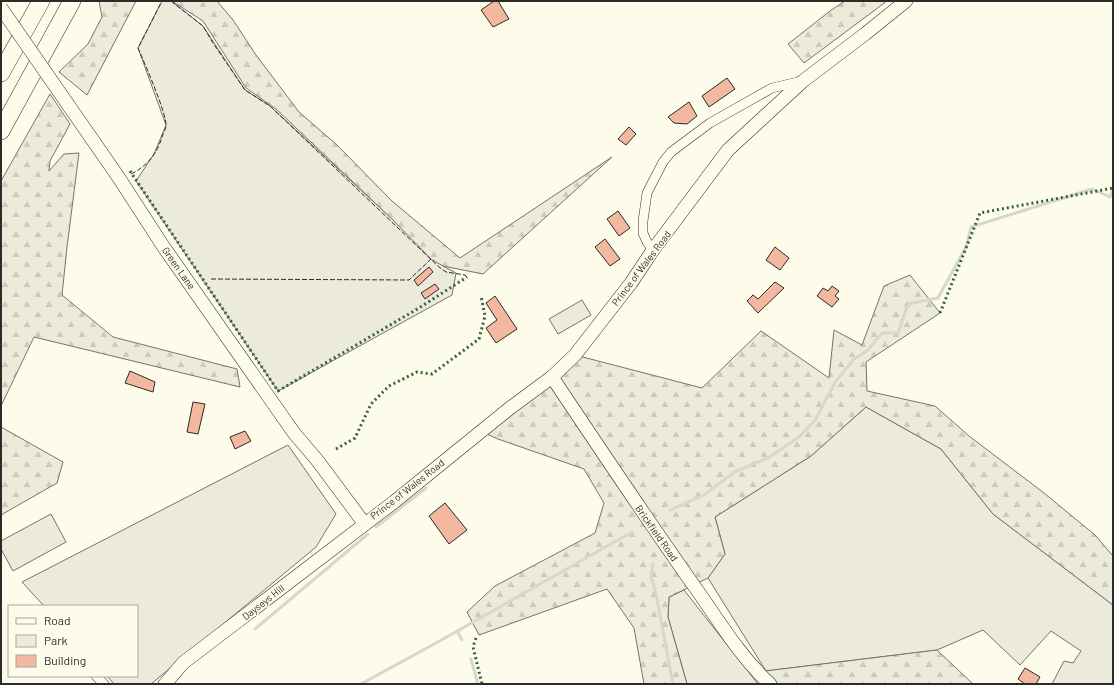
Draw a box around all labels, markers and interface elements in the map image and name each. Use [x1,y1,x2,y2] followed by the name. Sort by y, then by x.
[609,228,673,308] street label: Prince of Wales Road
[160,244,198,292] street label: Green Lane
[368,456,446,522] street label: Prince of Wales Road
[633,503,681,563] street label: Brickfield Road
[239,582,287,622] street label: Dayseys Hill
[8,605,138,677] legend
[44,613,71,627] text: Road
[44,633,68,647] text: Park
[44,653,86,667] text: Building

